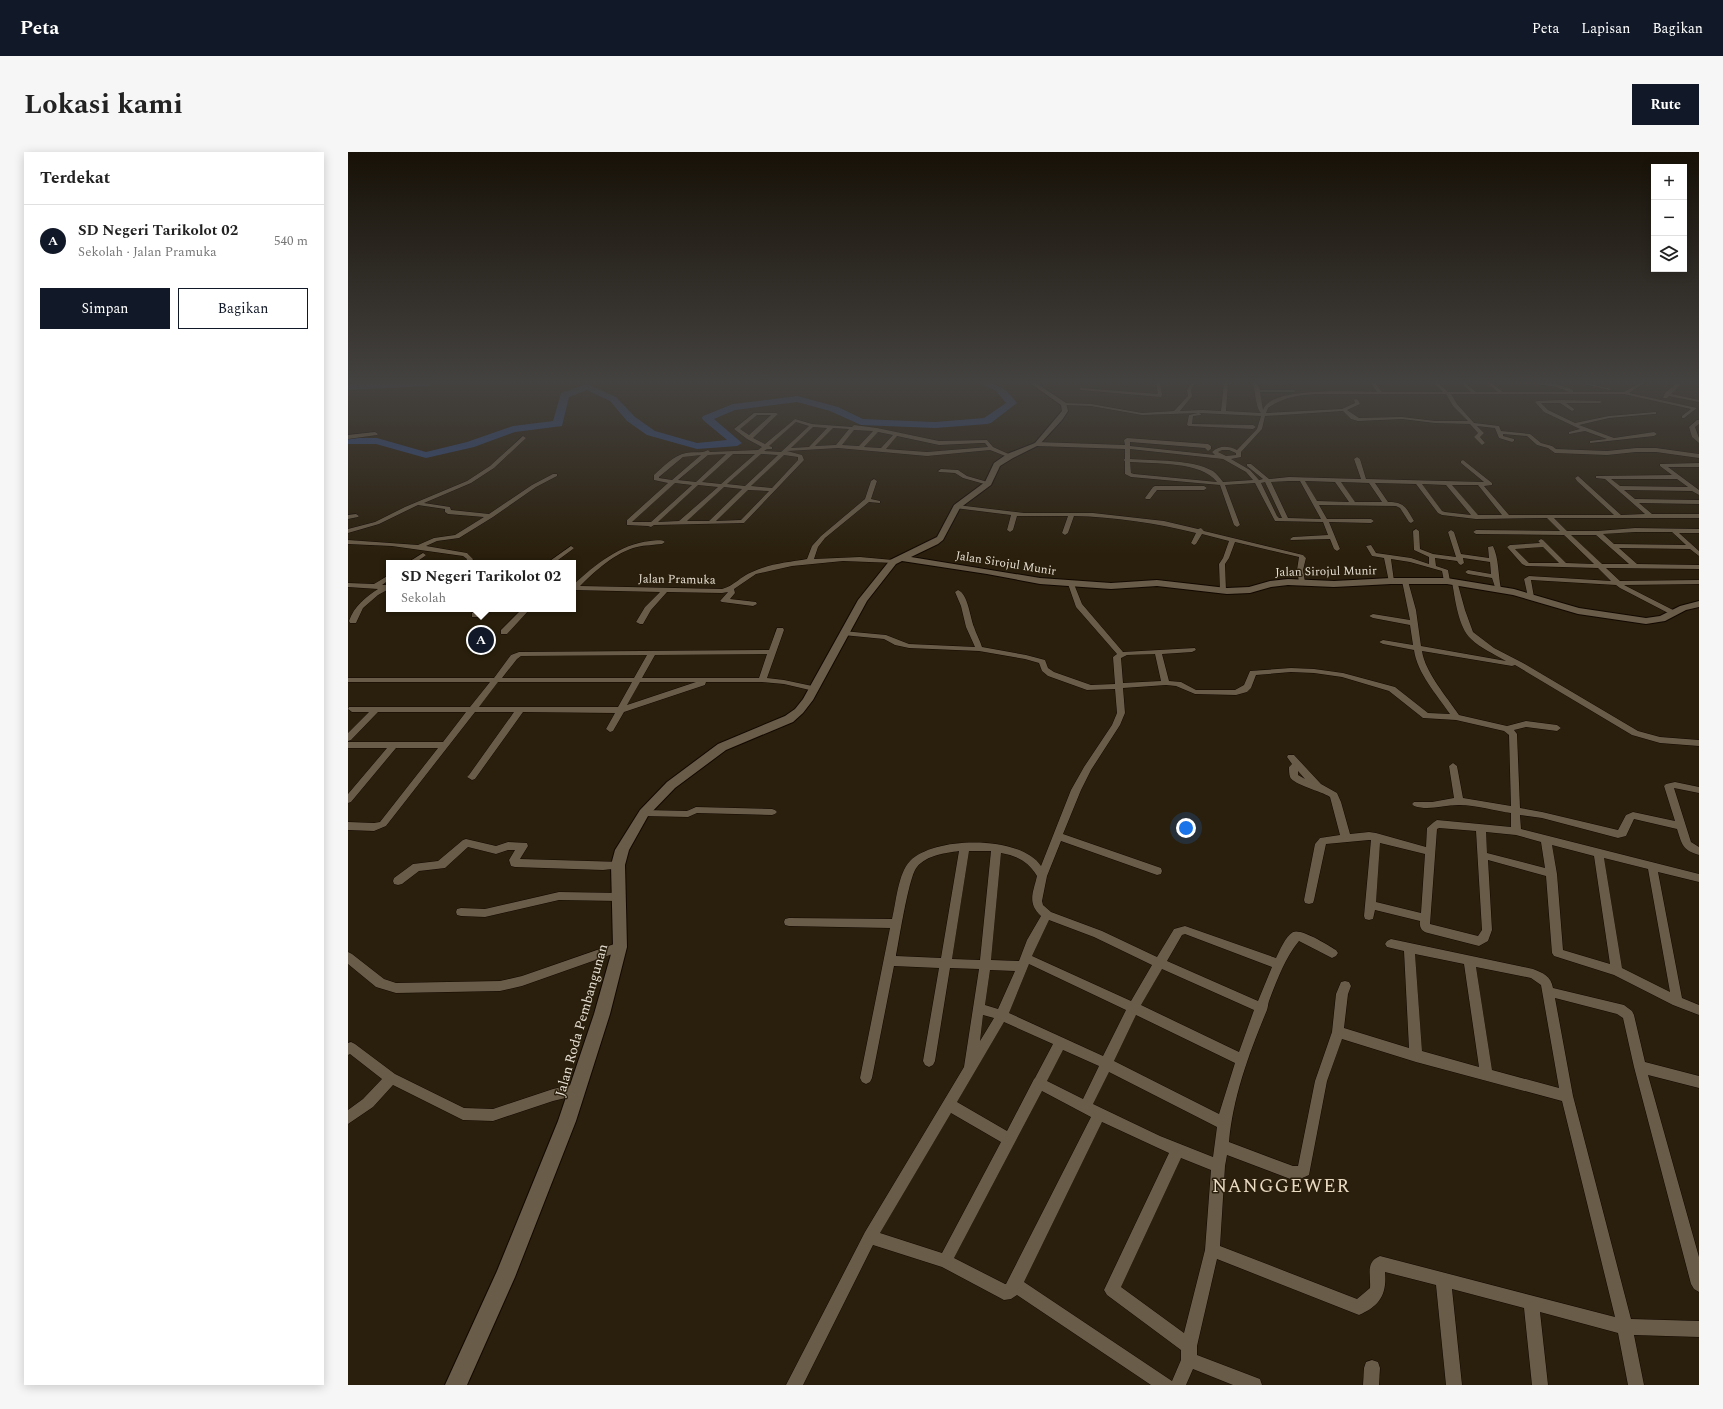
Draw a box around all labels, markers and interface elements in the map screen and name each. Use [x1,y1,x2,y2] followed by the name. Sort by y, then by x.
[20,14,59,43] text: Peta
[1532,18,1559,39] text: Peta
[1581,18,1630,39] text: Lapisan
[1652,18,1703,39] text: Bagikan
[24,83,183,126] text: Lokasi kami
[1632,84,1699,125] button: Rute
[1651,164,1687,272] map controls
[1651,164,1687,200] button: +
[40,165,110,191] text: Terdekat
[1651,200,1687,236] button: −
[78,219,238,242] text: SD Negeri Tarikolot 02
[48,231,58,251] text: A
[274,231,308,251] text: 540 m
[1651,236,1687,272] button: layers
[78,242,217,262] text: Sekolah · Jalan Pramuka
[40,288,170,329] button: Simpan
[178,288,308,329] button: Bagikan
[954,546,1058,581] street label: Jalan Sirojul Munir
[386,560,576,612] popup
[1275,561,1377,582] street label: Jalan Sirojul Munir
[401,565,561,588] text: SD Negeri Tarikolot 02
[638,569,716,590] street label: Jalan Pramuka
[401,588,446,608] text: Sekolah
[468,625,494,655] pin: A
[1176,818,1196,838] your location
[550,941,613,1099] street label: Jalan Roda Pembangunan
[1212,1172,1350,1201] district label: NANGGEWER

